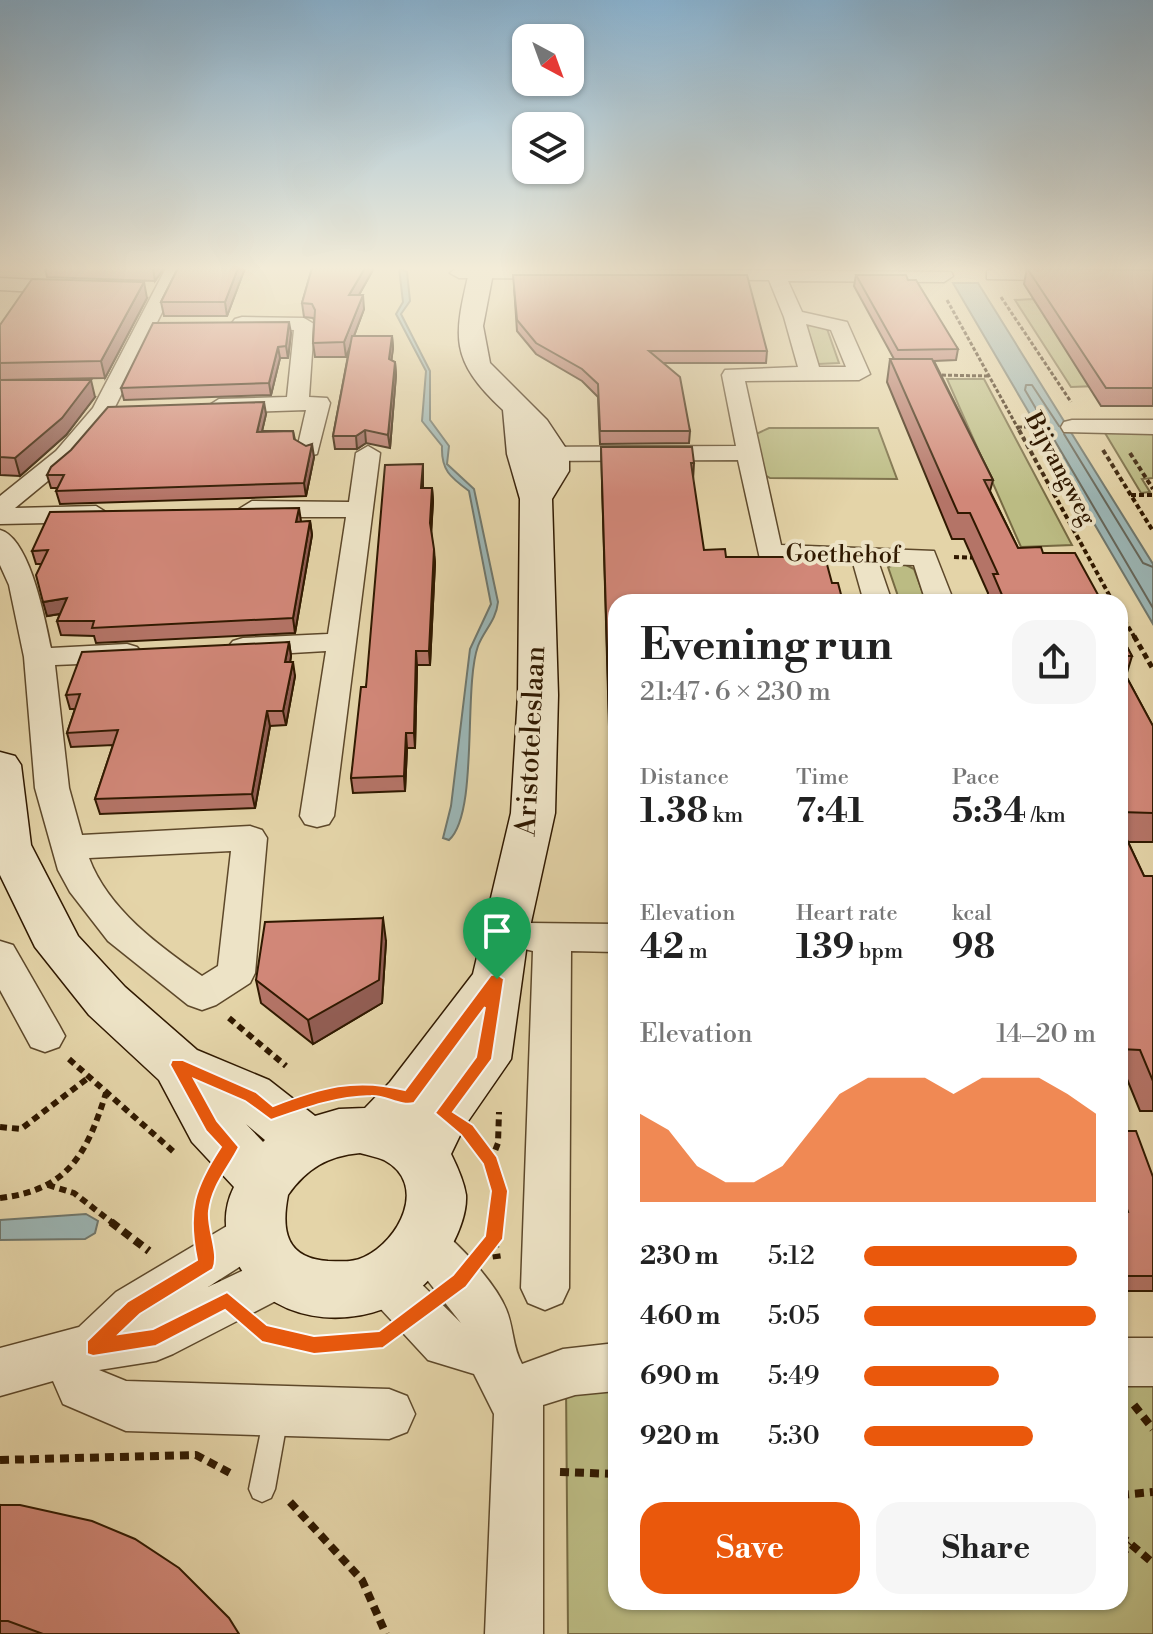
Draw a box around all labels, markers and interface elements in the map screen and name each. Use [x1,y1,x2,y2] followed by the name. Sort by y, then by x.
[512,24,584,96] north arrow
[512,24,584,184] map controls
[512,112,584,184] button: layers
[1017,406,1103,531] street label: Bijvangweg
[785,539,902,571] street label: Goethehof
[640,618,893,673] text: Evening run
[1012,620,1096,704] button: share
[508,645,553,838] street label: Aristoteleslaan
[640,676,831,708] text: 21:47 · 6 × 230 m
[640,764,729,791] text: Distance
[796,764,849,791] text: Time
[952,764,999,791] text: Pace
[640,791,708,833] text: 1.38
[796,791,864,833] text: 7:41
[952,791,1026,833] text: 5:34
[708,802,743,829] text: km
[1026,802,1066,829] text: /km
[463,897,531,979] pin
[640,900,735,927] text: Elevation
[796,900,898,927] text: Heart rate
[952,900,992,927] text: kcal
[475,909,519,953] icon: arrive
[640,927,684,969] text: 42
[796,927,854,969] text: 139
[952,927,995,969] text: 98
[684,938,708,965] text: m
[854,938,903,965] text: bpm
[640,1018,753,1050] text: Elevation
[996,1018,1096,1050] text: 14–20 m
[640,1240,719,1272] text: 230 m
[768,1240,815,1272] text: 5:12
[640,1300,721,1332] text: 460 m
[768,1300,820,1332] text: 5:05
[640,1360,719,1392] text: 690 m
[768,1360,819,1392] text: 5:49
[640,1420,719,1452] text: 920 m
[768,1420,820,1452] text: 5:30
[640,1502,860,1594] button: Save
[876,1502,1096,1594] button: Share

